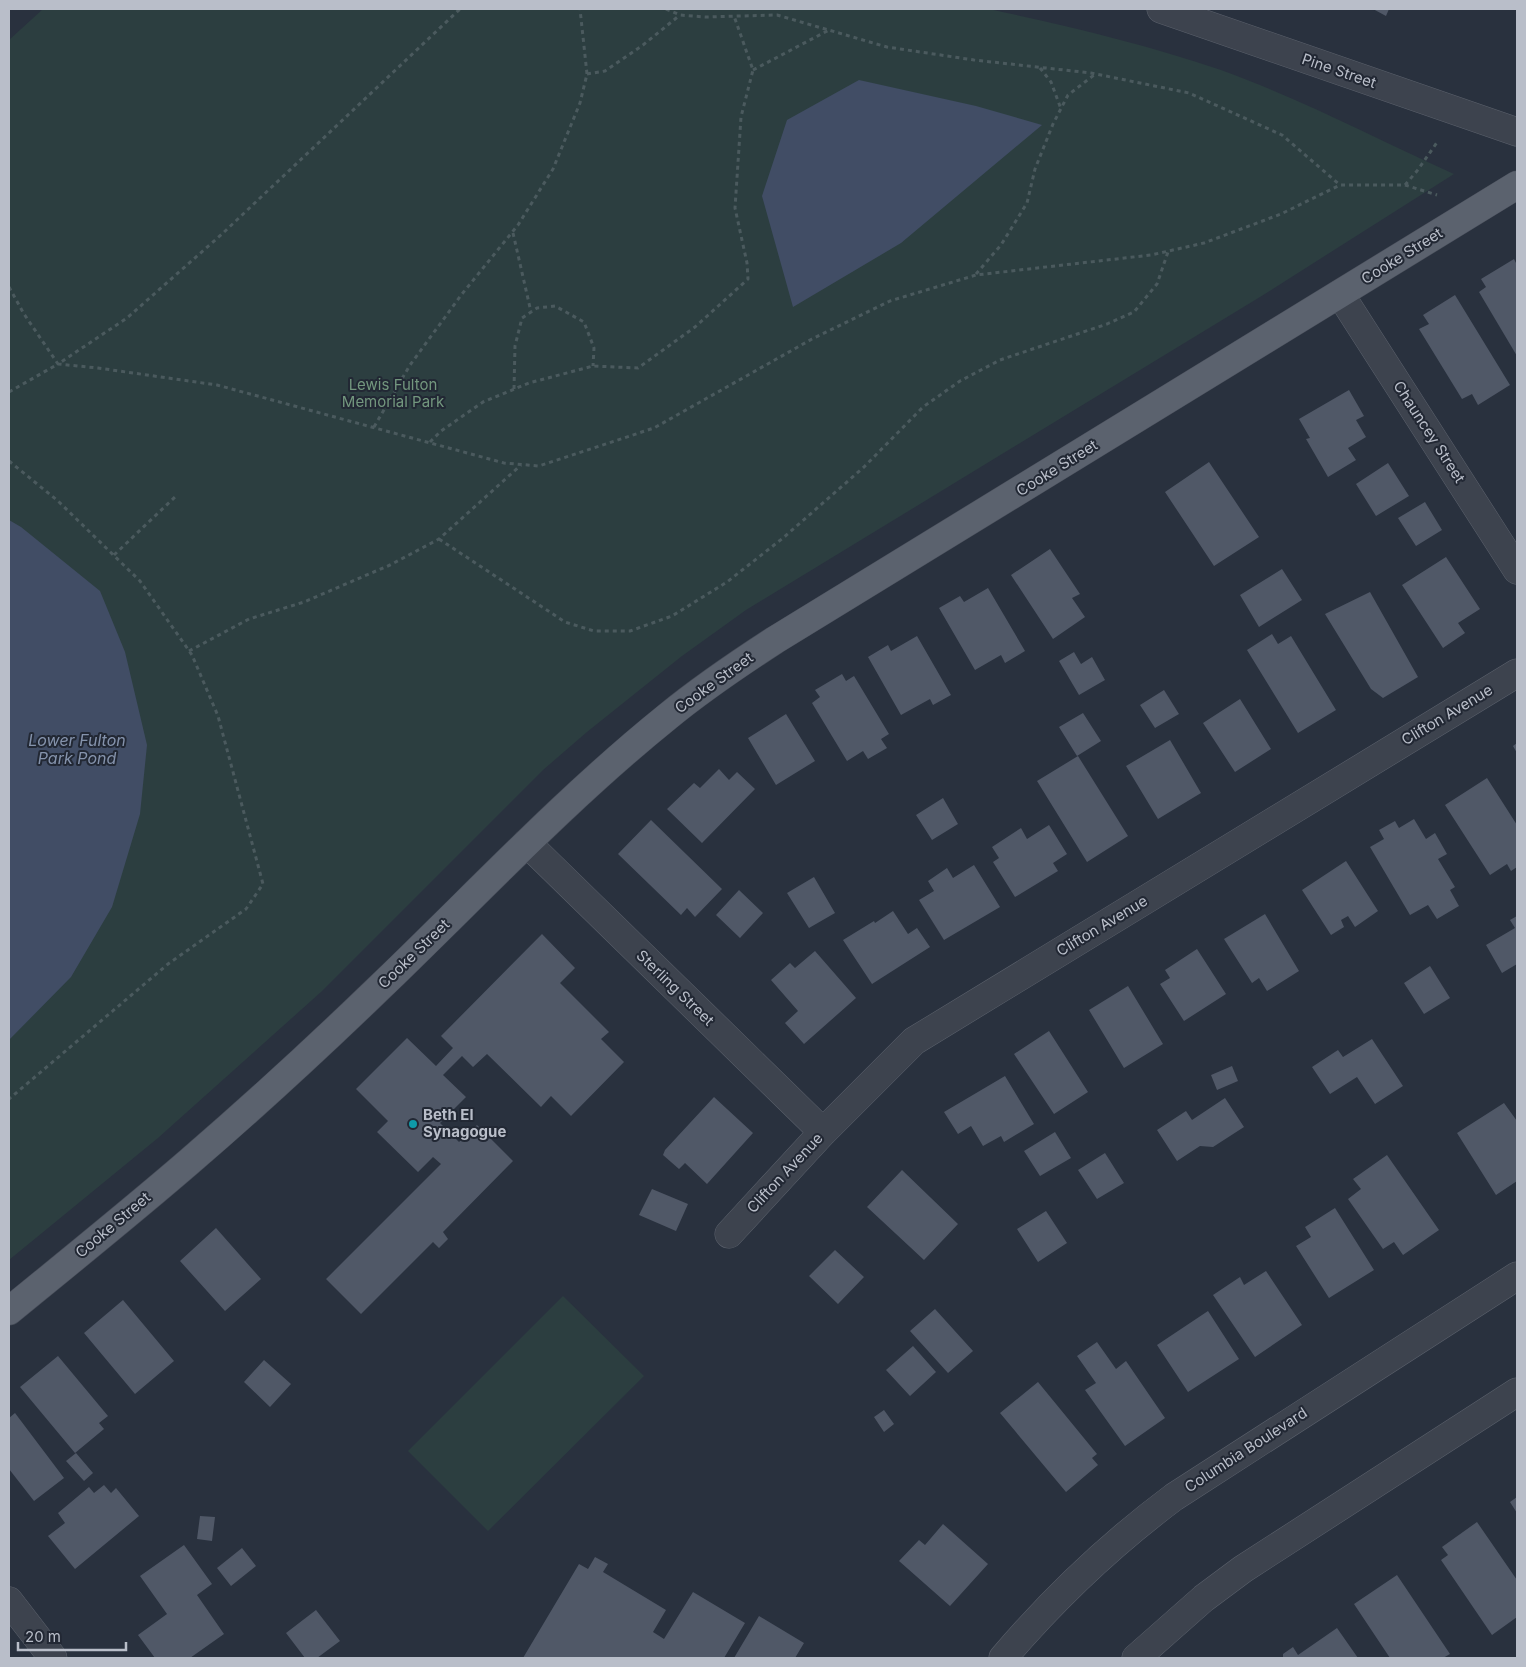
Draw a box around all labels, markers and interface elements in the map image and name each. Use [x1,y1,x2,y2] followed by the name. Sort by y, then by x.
[1299,49,1379,92] street label: Pine Street
[1358,223,1446,288] street label: Cooke Street
[342,375,445,411] park label: Lewis Fulton Memorial Park
[1389,377,1470,486] street label: Chauncey Street
[1013,435,1101,500] street label: Cooke Street
[671,648,757,717] street label: Cooke Street
[1398,680,1496,749] street label: Clifton Avenue
[28,730,126,768] water label: Lower Fulton Park Pond
[1053,891,1151,960] street label: Clifton Avenue
[374,915,453,992] street label: Cooke Street
[632,946,718,1030] street label: Sterling Street
[423,1105,506,1141] place label: Beth El Synagogue
[407,1118,419,1130] marker: Beth El Synagogue
[743,1129,827,1217] street label: Clifton Avenue
[71,1188,154,1262] street label: Cooke Street
[1181,1403,1311,1496] street label: Columbia Boulevard
[18,1620,125,1652] scale bar
[25,1627,61,1646] text: 20 m

